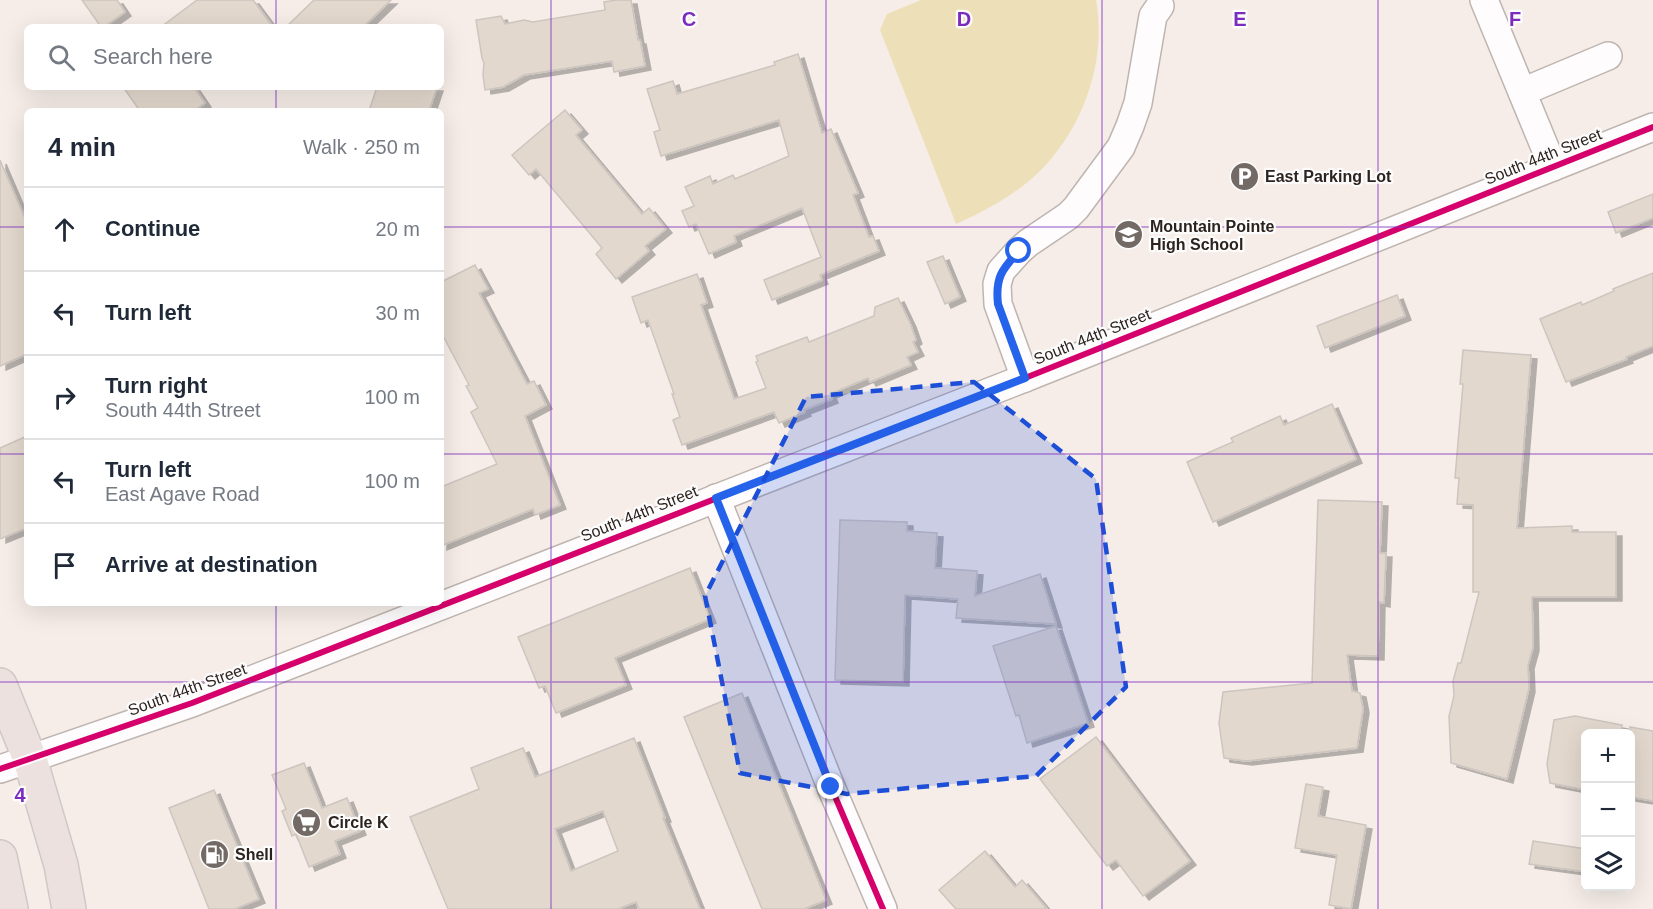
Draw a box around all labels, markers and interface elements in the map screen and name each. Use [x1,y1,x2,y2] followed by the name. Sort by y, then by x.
[682,8,696,30] text: C
[957,8,971,30] text: D
[1233,8,1247,30] text: E
[1509,8,1521,30] text: F
[24,24,444,90] search box
[45,41,78,74] icon: search
[93,44,213,69] text: Search here
[1482,125,1605,188] street label: South 44th Street
[48,132,116,162] text: 4 min
[303,136,420,158] text: Walk · 250 m
[1228,160,1260,192] parking icon: East Parking Lot
[1265,168,1392,185] place label: East Parking Lot
[48,213,81,246] icon: ahead
[105,216,200,241] text: Continue
[376,218,420,240] text: 20 m
[1150,218,1275,253] place label: Mountain Pointe High School
[1113,219,1145,251] school or university icon: Mountain Pointe High School
[1005,237,1031,263] route start
[48,297,81,330] icon: left
[105,300,191,325] text: Turn left
[376,302,420,324] text: 30 m
[1031,305,1154,368] street label: South 44th Street
[105,373,207,398] text: Turn right
[48,381,81,414] icon: right
[364,386,420,408] text: 100 m
[105,399,261,421] text: South 44th Street
[105,457,191,482] text: Turn left
[48,465,81,498] icon: left
[364,470,420,492] text: 100 m
[578,482,701,545] street label: South 44th Street
[105,483,260,505] text: East Agave Road
[48,549,81,582] icon: arrive
[105,552,318,577] text: Arrive at destination
[126,660,249,719] street label: South 44th Street
[1581,729,1635,891] map controls
[1581,729,1635,783] button: +
[817,773,843,799] route end
[1581,783,1635,837] button: −
[14,784,26,806] text: 4
[291,806,323,838] supermarket icon: Circle K
[328,814,389,831] place label: Circle K
[1581,837,1635,891] button: layers
[198,838,230,870] fuel station icon: Shell
[235,846,273,863] place label: Shell

